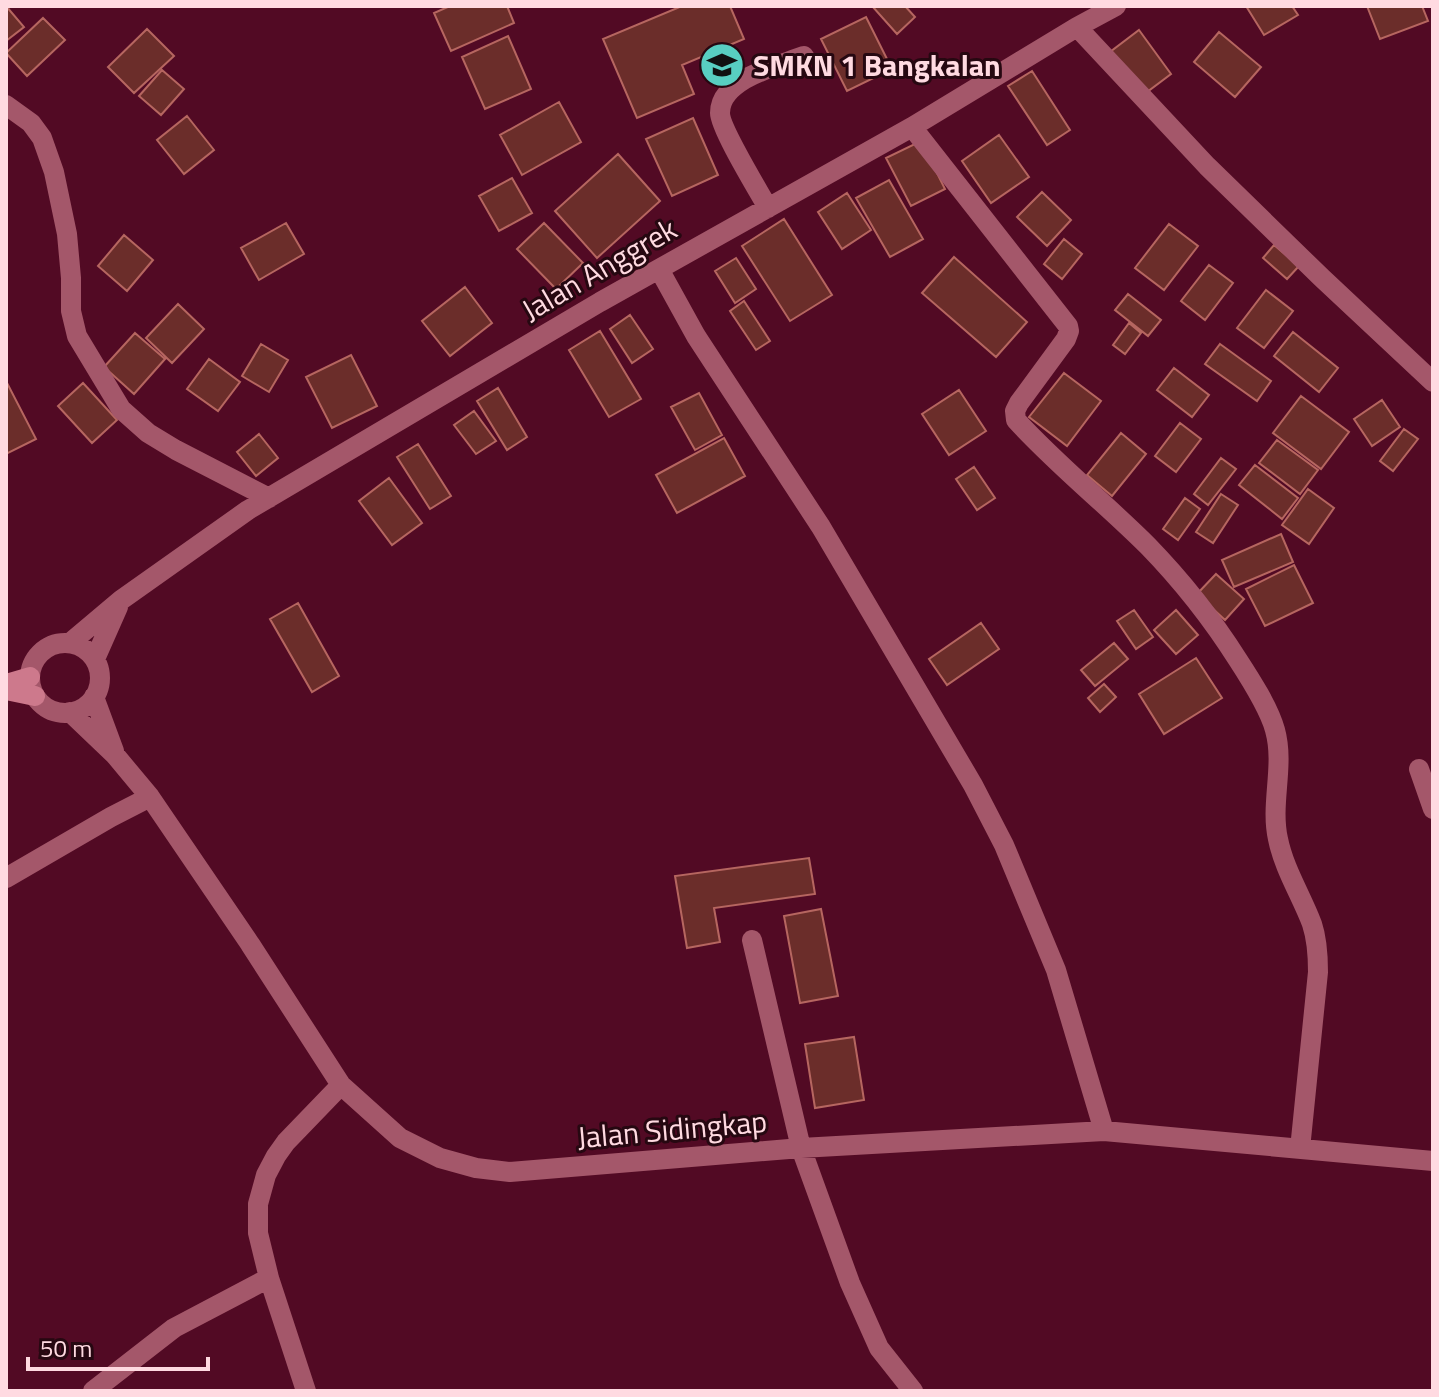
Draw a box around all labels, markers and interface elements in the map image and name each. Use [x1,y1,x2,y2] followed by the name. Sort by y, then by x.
[698,41,746,89] school or university icon: SMKN 1 Bangkalan
[753,42,1001,88] place label: SMKN 1 Bangkalan
[513,206,685,332] street label: Jalan Anggrek
[575,1098,769,1160] street label: Jalan Sidingkap
[28,1321,208,1371] scale bar
[40,1330,92,1366] text: 50 m

